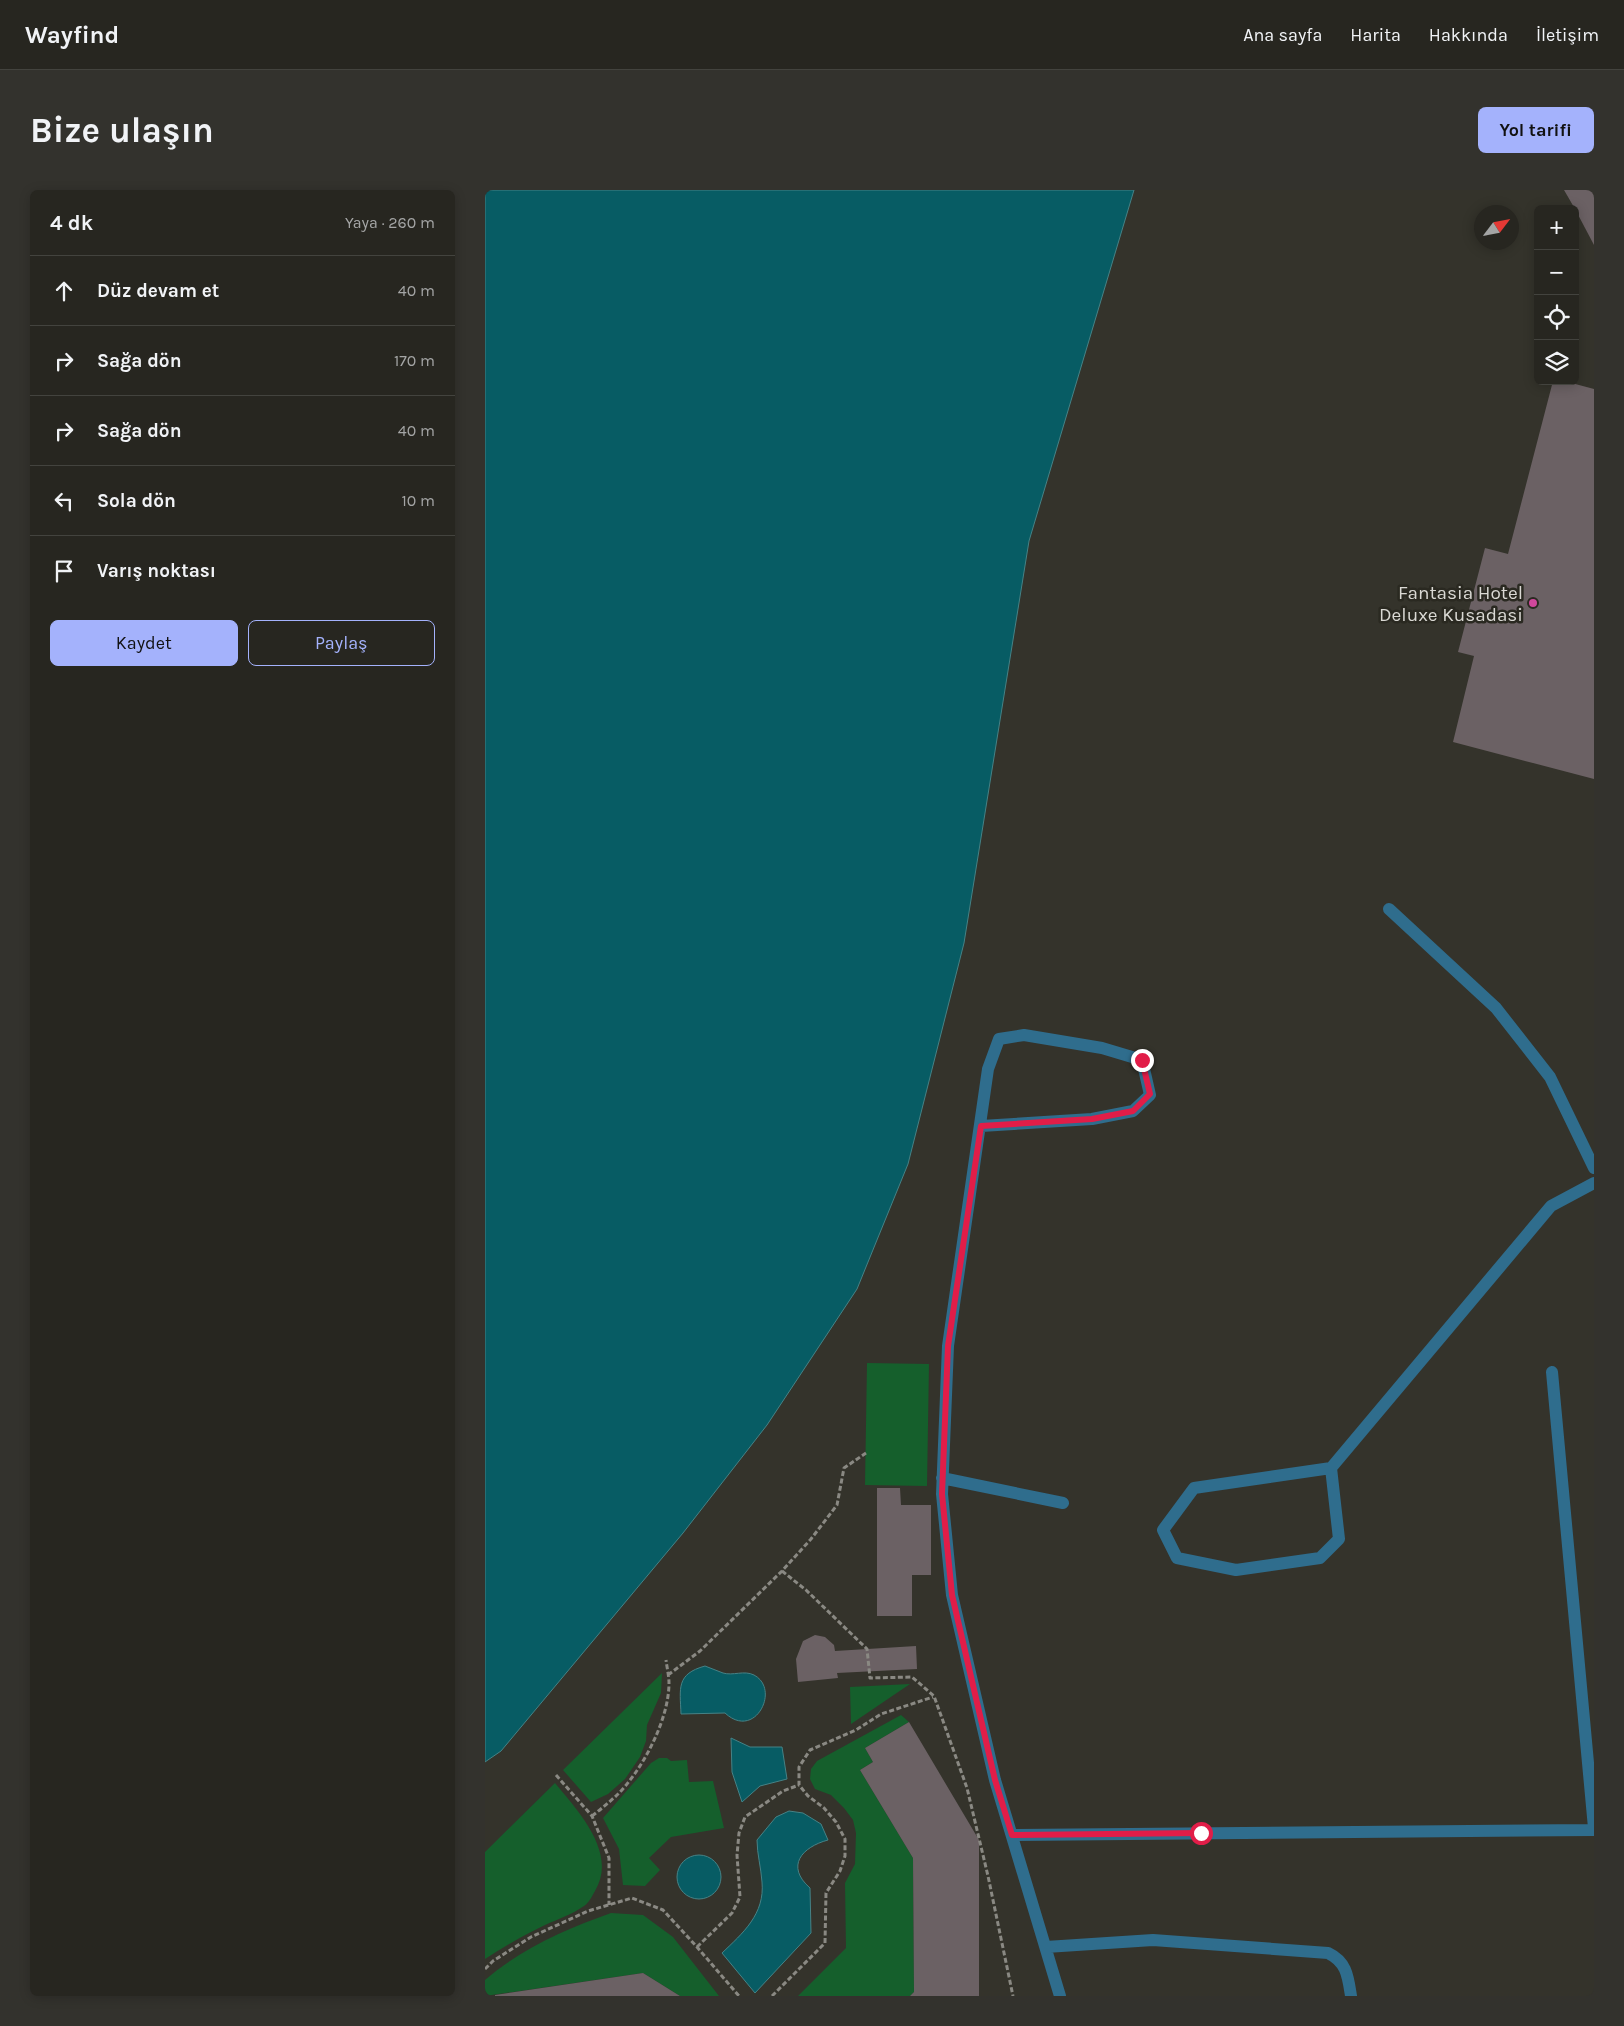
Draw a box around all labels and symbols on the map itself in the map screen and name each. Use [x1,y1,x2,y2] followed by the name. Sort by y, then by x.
[1474,205,1519,250] north arrow
[1379,582,1523,626] place label: Fantasia Hotel Deluxe Kusadasi
[1527,597,1539,609] marker: Fantasia Hotel Deluxe Kusadasi
[1131,1049,1154,1072] route end
[1190,1822,1213,1845] route start

